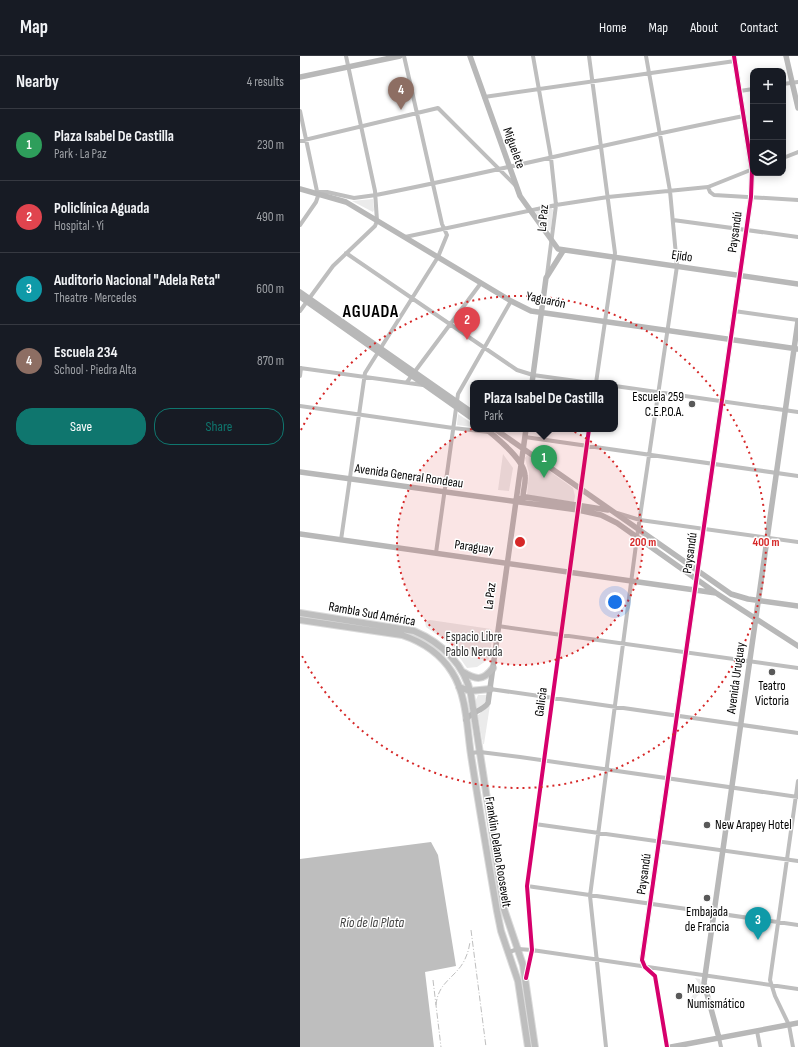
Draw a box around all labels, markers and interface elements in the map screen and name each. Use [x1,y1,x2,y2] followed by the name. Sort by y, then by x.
[20,16,48,39] text: Map
[599,19,627,36] text: Home
[649,19,668,36] text: Map
[690,19,718,36] text: About
[740,19,778,36] text: Contact
[750,68,786,176] map controls
[750,68,786,104] button: +
[16,72,59,92] text: Nearby
[247,74,284,90] text: 4 results
[388,77,414,110] pin: 4
[750,104,786,140] button: −
[499,125,529,171] street label: Miguelete
[54,127,174,146] text: Plaza Isabel De Castilla
[26,137,32,153] text: 1
[257,137,284,153] text: 230 m
[750,140,786,176] button: layers
[54,146,107,162] text: Park · La Paz
[54,199,149,218] text: Policlínica Aguada
[534,204,552,232] street label: La Paz
[26,209,32,225] text: 2
[257,209,284,225] text: 490 m
[724,210,746,254] street label: Paysandú
[54,218,104,234] text: Hospital · Yi
[671,247,693,265] street label: Ejido
[54,271,220,290] text: Auditorio Nacional "Adela Reta"
[26,281,32,297] text: 3
[256,281,284,297] text: 600 m
[525,288,567,312] street label: Yaguarón
[54,290,137,306] text: Theatre · Mercedes
[342,302,399,322] district label: AGUADA
[454,307,480,340] pin: 2
[54,343,117,362] text: Escuela 234
[26,353,32,369] text: 4
[257,353,284,369] text: 870 m
[54,362,136,378] text: School · Piedra Alta
[470,380,618,432] popup
[484,389,604,408] text: Plaza Isabel De Castilla
[632,389,684,420] place label: Escuela 259 C.E.P.O.A.
[687,399,697,409] marker: Escuela 259 C.E.P.O.A.
[16,408,146,445] button: Save
[154,408,284,445] button: Share
[484,408,503,424] text: Park
[531,445,557,478] pin: 1
[353,460,464,492] street label: Avenida General Rondeau
[679,531,701,575] street label: Paysandú
[513,535,527,549] centre of rings
[630,535,656,550] text: 200 m
[753,535,779,550] text: 400 m
[453,536,495,558] street label: Paraguay
[480,581,500,610] street label: La Paz
[605,592,625,612] your location
[327,598,417,630] street label: Rambla Sud América
[445,629,503,660] park label: Espacio Libre Pablo Neruda
[723,641,749,716] street label: Avenida Uruguay
[767,667,777,677] marker: Teatro Victoria
[755,678,789,709] place label: Teatro Victoria
[531,686,551,718] street label: Galicia
[481,796,515,908] street label: Franklin Delano Roosevelt
[715,817,792,833] place label: New Arapey Hotel
[702,820,712,830] marker: New Arapey Hotel
[633,852,655,896] street label: Paysandú
[702,893,712,903] marker: Embajada de Francia
[685,904,729,935] place label: Embajada de Francia
[745,907,771,940] pin: 3
[340,914,405,931] water label: Río de la Plata
[687,981,745,1012] place label: Museo Numismático
[674,991,684,1001] marker: Museo Numismático

